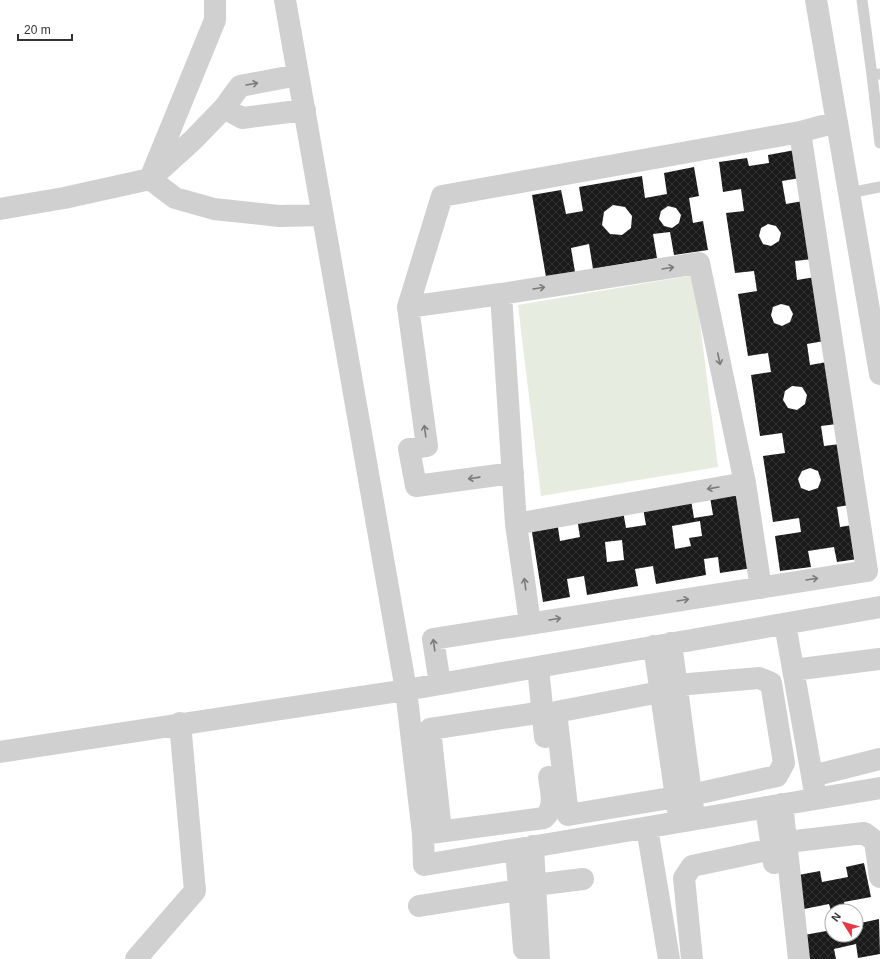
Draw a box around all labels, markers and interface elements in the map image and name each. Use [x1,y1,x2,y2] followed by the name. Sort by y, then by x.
[18,16,72,42] scale bar
[24,23,51,37] text: 20 m
[245,79,258,87] one-way arrow
[661,264,674,272] one-way arrow
[532,284,545,292] one-way arrow
[715,353,723,366] one-way arrow
[421,425,429,438] one-way arrow
[468,474,481,482] one-way arrow
[707,484,720,492] one-way arrow
[805,575,818,583] one-way arrow
[521,578,528,591] one-way arrow
[676,596,689,604] one-way arrow
[548,615,561,623] one-way arrow
[430,639,438,652] one-way arrow
[824,903,864,943] north arrow
[829,910,843,924] text: N

